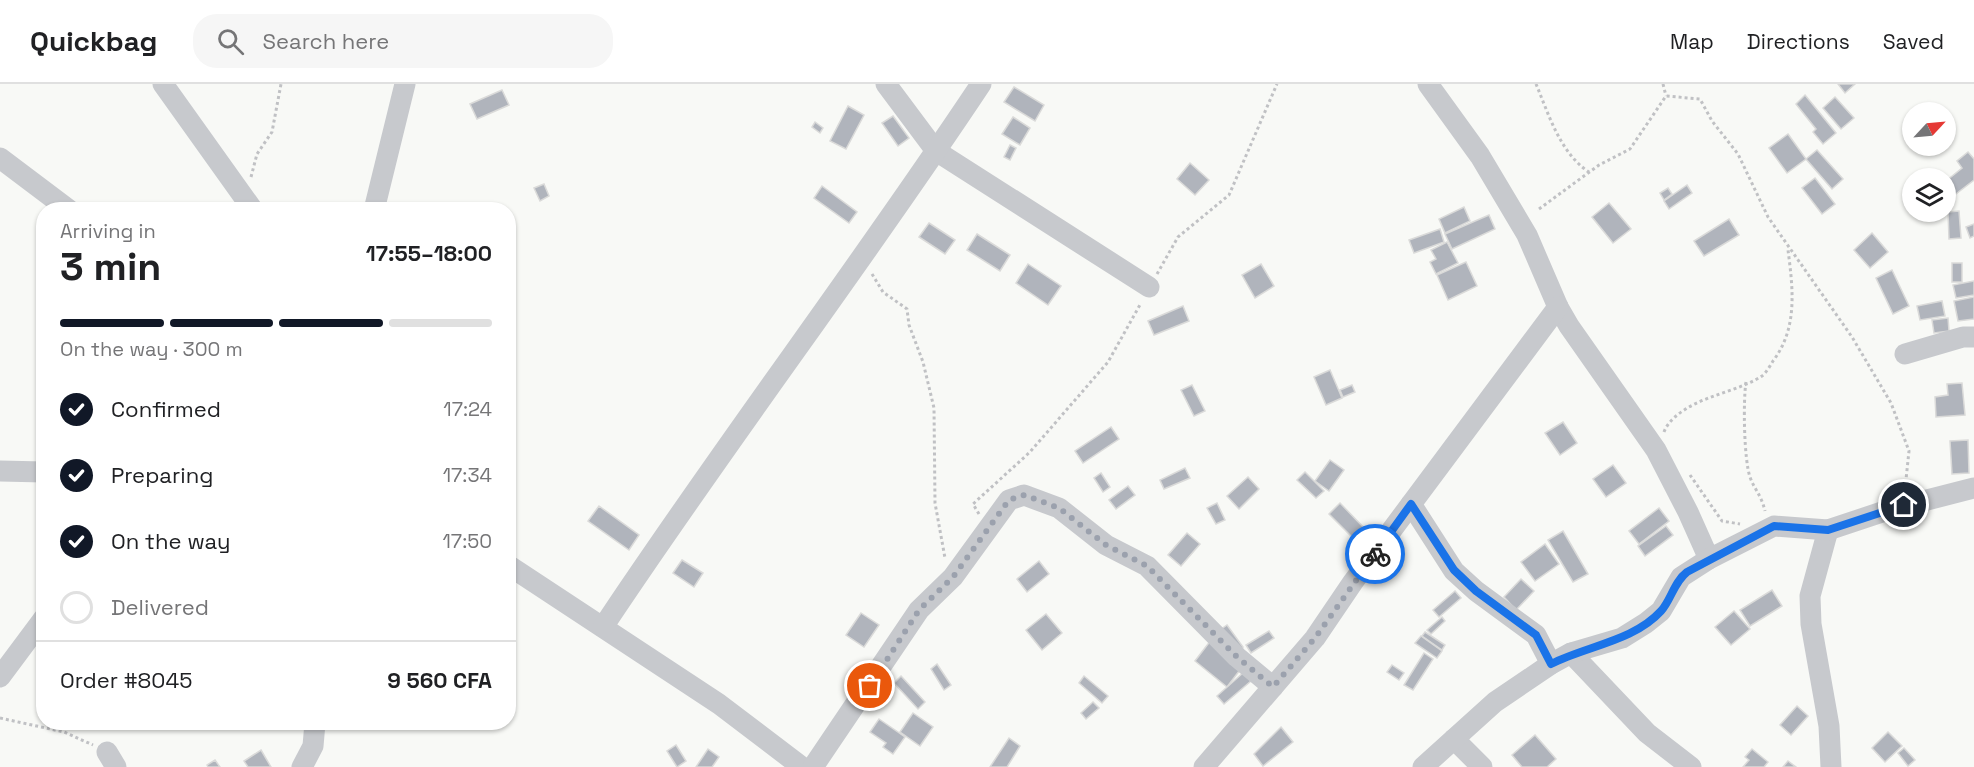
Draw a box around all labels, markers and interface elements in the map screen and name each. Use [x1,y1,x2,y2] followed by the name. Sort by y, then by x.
[193,14,613,68] search box
[30,23,157,59] text: Quickbag
[214,25,247,58] icon: search
[262,27,389,55] text: Search here
[1670,28,1714,55] text: Map
[1747,28,1850,55] text: Directions
[1883,28,1944,55] text: Saved
[1902,102,1956,156] north arrow
[1902,102,1956,222] map controls
[1902,168,1956,222] button: layers
[60,218,156,244] text: Arriving in
[366,239,492,267] text: 17:55–18:00
[60,242,161,291] text: 3 min
[60,336,243,362] text: On the way · 300 m
[60,393,93,426] icon: check
[111,395,221,423] text: Confirmed
[443,396,492,422] text: 17:24
[60,459,93,492] icon: check
[111,461,213,489] text: Preparing
[443,462,492,488] text: 17:34
[1878,479,1929,530] pin
[1887,488,1920,521] icon: home
[1345,524,1405,584] courier
[60,525,93,558] icon: check
[111,527,230,555] text: On the way
[443,528,492,554] text: 17:50
[1359,538,1392,571] icon: bike
[111,593,209,621] text: Delivered
[844,660,895,711] pin
[60,666,192,694] text: Order #8045
[387,666,492,694] text: 9 560 CFA
[853,669,886,702] icon: bag

